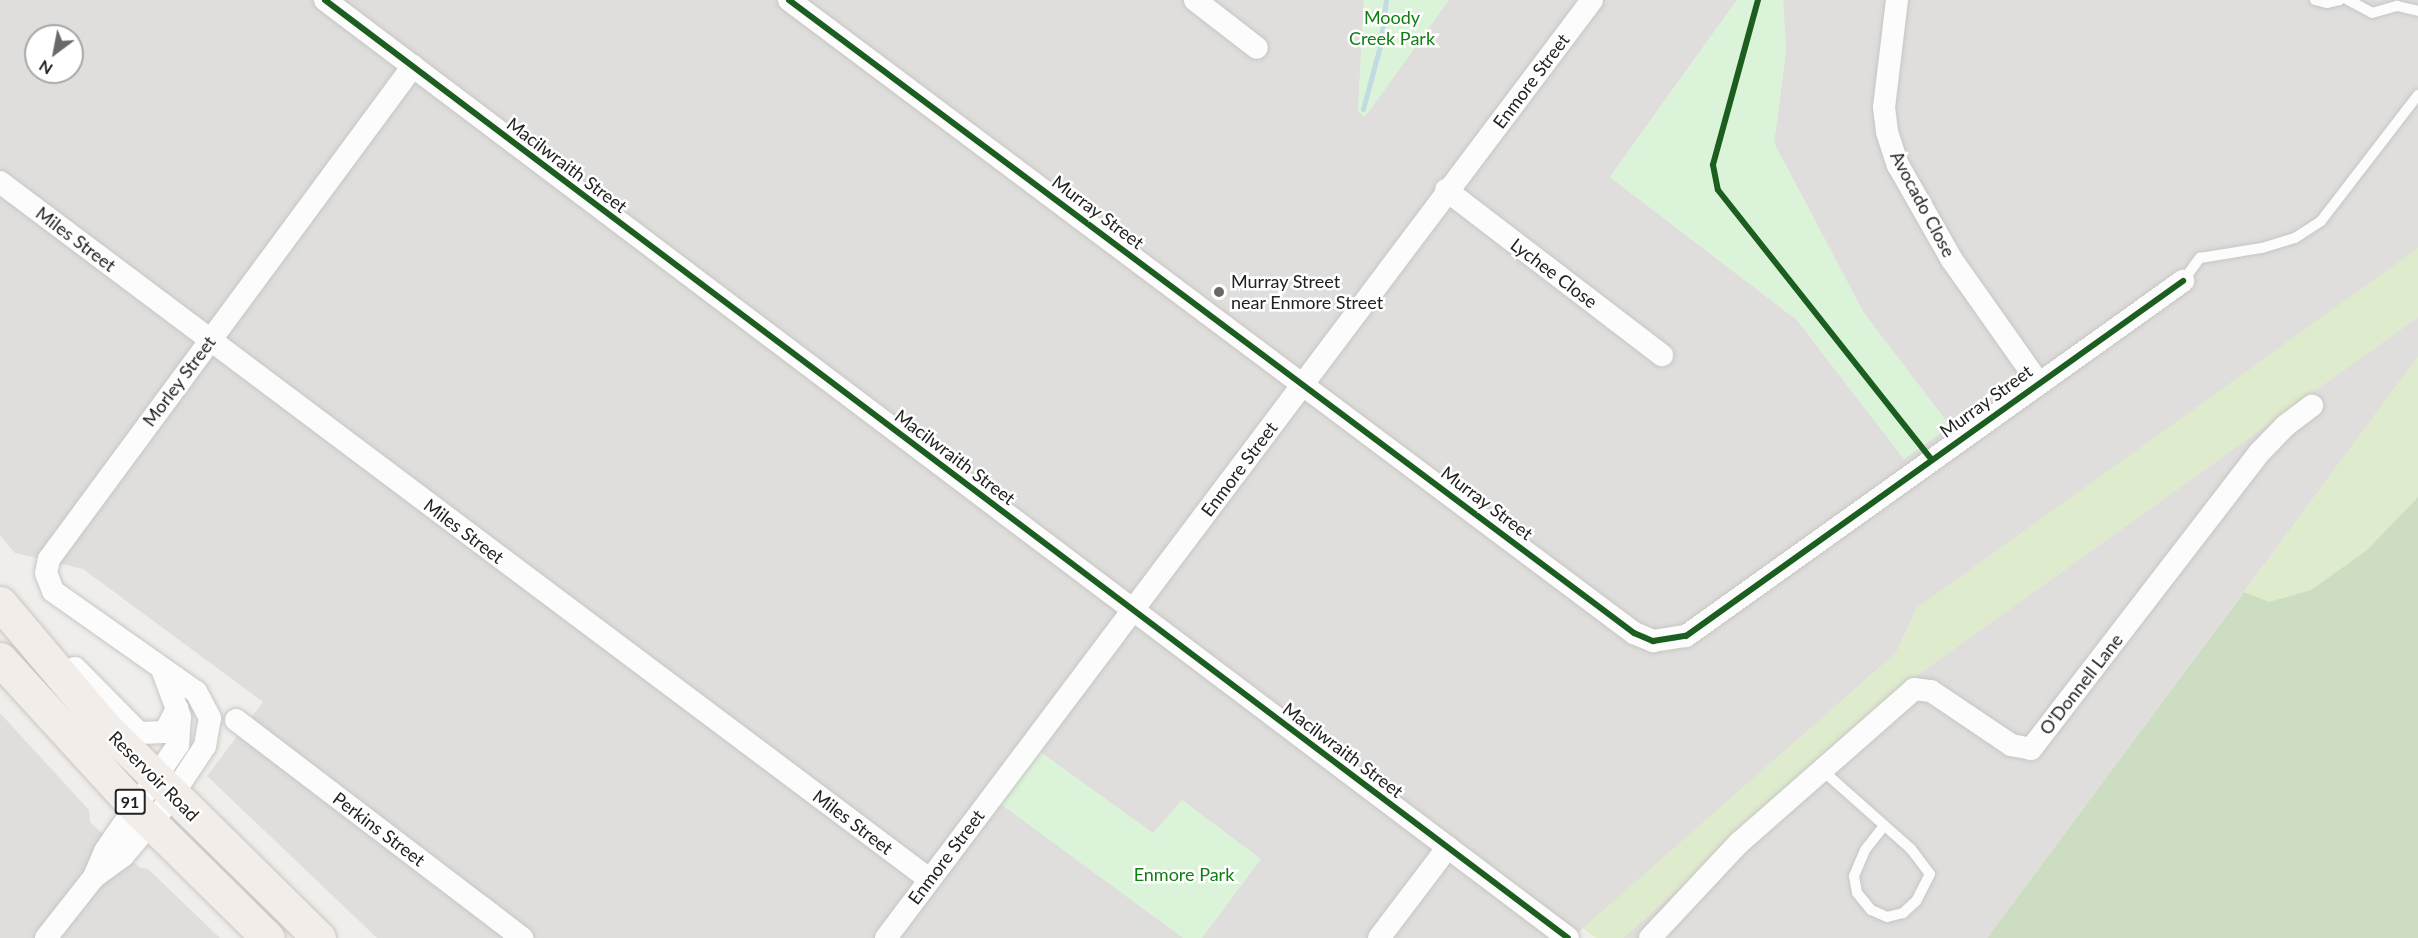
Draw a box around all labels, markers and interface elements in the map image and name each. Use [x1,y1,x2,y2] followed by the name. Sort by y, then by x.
[1349,7,1435,50] park label: Moody Creek Park
[24,24,84,84] north arrow
[1488,29,1574,133] street label: Enmore Street
[35,57,56,79] text: N
[503,113,631,217] street label: Macilwraith Street
[1886,147,1960,261] street label: Avocado Close
[1048,170,1148,254] street label: Murray Street
[32,202,120,276] street label: Miles Street
[1507,233,1601,313] street label: Lychee Close
[1231,271,1384,314] place label: Murray Street near Enmore Street
[1212,285,1226,299] marker: Murray Street near Enmore Street
[138,331,220,431] street label: Morley Street
[1935,360,2037,442] street label: Murray Street
[891,405,1019,509] street label: Macilwraith Street
[1196,417,1282,521] street label: Enmore Street
[1437,461,1537,545] street label: Murray Street
[420,494,508,568] street label: Miles Street
[2035,629,2127,739] street label: O'Donnell Lane
[1279,698,1407,802] street label: Macilwraith Street
[104,726,204,826] street label: Reservoir Road
[809,785,897,859] street label: Miles Street
[329,787,429,871] street label: Perkins Street
[114,789,146,815] road number: 91
[903,805,989,909] street label: Enmore Street
[1134,863,1234,885] park label: Enmore Park

